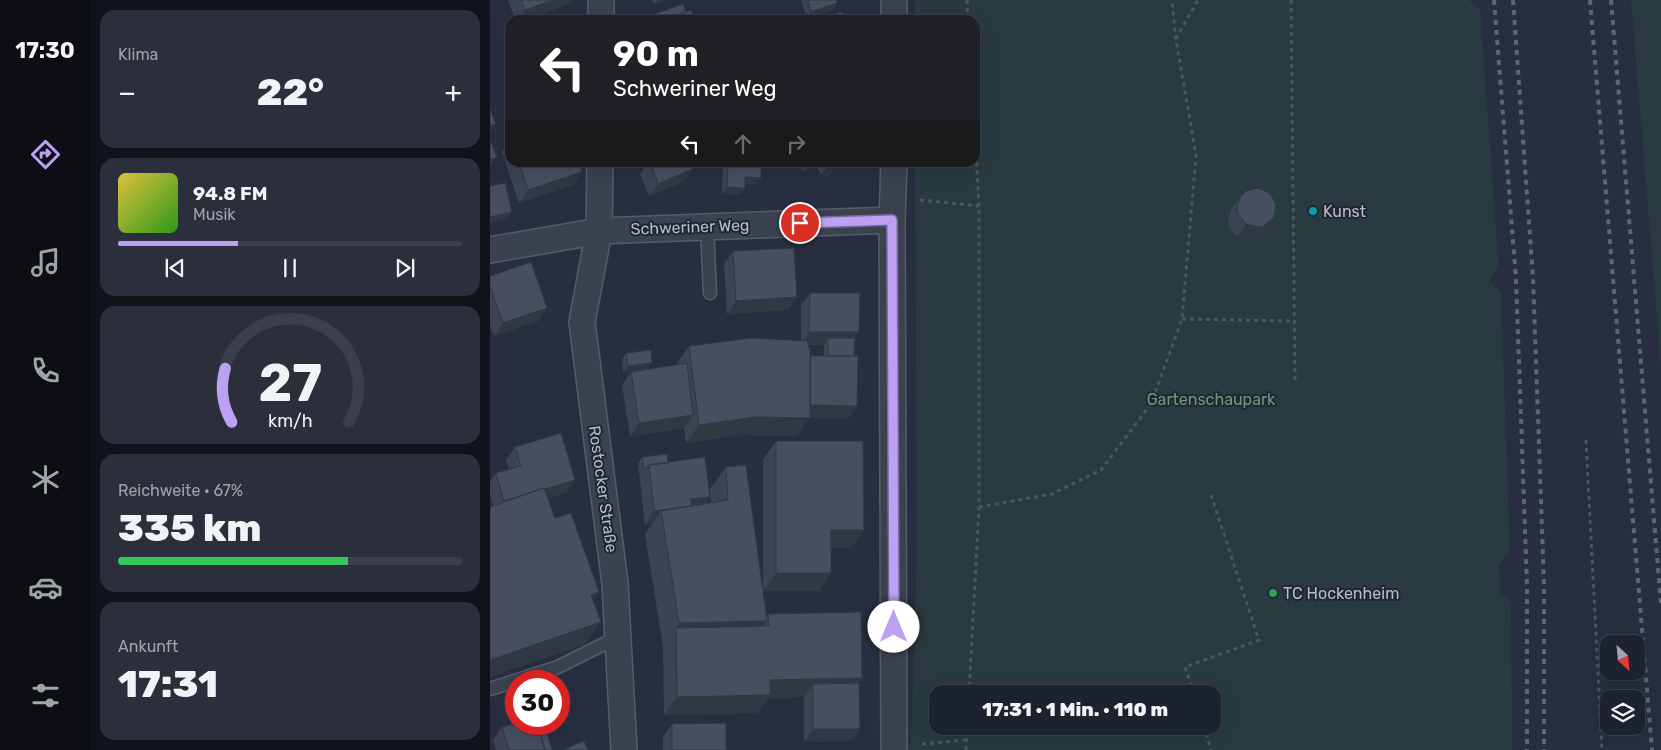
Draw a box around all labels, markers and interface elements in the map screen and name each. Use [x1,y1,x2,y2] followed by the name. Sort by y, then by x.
[613,33,699,75] text: 90 m
[530,35,595,100] icon: left
[15,37,75,64] text: 17:30
[118,45,158,64] text: Klima
[257,69,324,115] text: 22°
[613,75,777,102] text: Schweriner Weg
[118,76,136,109] text: −
[445,76,462,109] text: +
[676,130,704,158] icon: left
[729,130,757,158] icon: ahead
[782,130,810,158] icon: right
[28,137,63,172] icon: directions
[193,182,268,205] text: 94.8 FM
[779,202,821,244] pin
[1323,202,1366,221] place label: Kunst
[193,205,236,224] text: Musik
[1307,205,1319,217] marker: Kunst
[786,209,814,237] icon: arrive
[630,215,750,239] street label: Schweriner Weg
[28,245,63,280] icon: music
[161,254,189,282] icon: previous
[276,254,304,282] icon: pause
[391,254,419,282] icon: next
[258,352,322,414] text: 27
[28,353,63,388] icon: phone
[1147,390,1276,409] park label: Gartenschaupark
[268,410,312,431] text: km/h
[585,424,621,554] street label: Rostocker Straße
[28,462,63,497] icon: climate
[118,481,243,500] text: Reichweite · 67%
[118,505,262,551] text: 335 km
[28,570,63,605] icon: car
[1283,584,1399,603] place label: TC Hockenheim
[1267,587,1279,599] marker: TC Hockenheim
[867,600,919,652] position arrow
[1600,635,1645,680] north arrow
[1600,635,1645,735] map controls
[118,637,178,656] text: Ankunft
[118,661,218,707] text: 17:31
[505,670,570,735] speed limit sign: 30
[28,678,63,713] icon: filters
[1600,690,1645,735] button: layers
[982,698,1168,721] text: 17:31 · 1 Min. · 110 m

